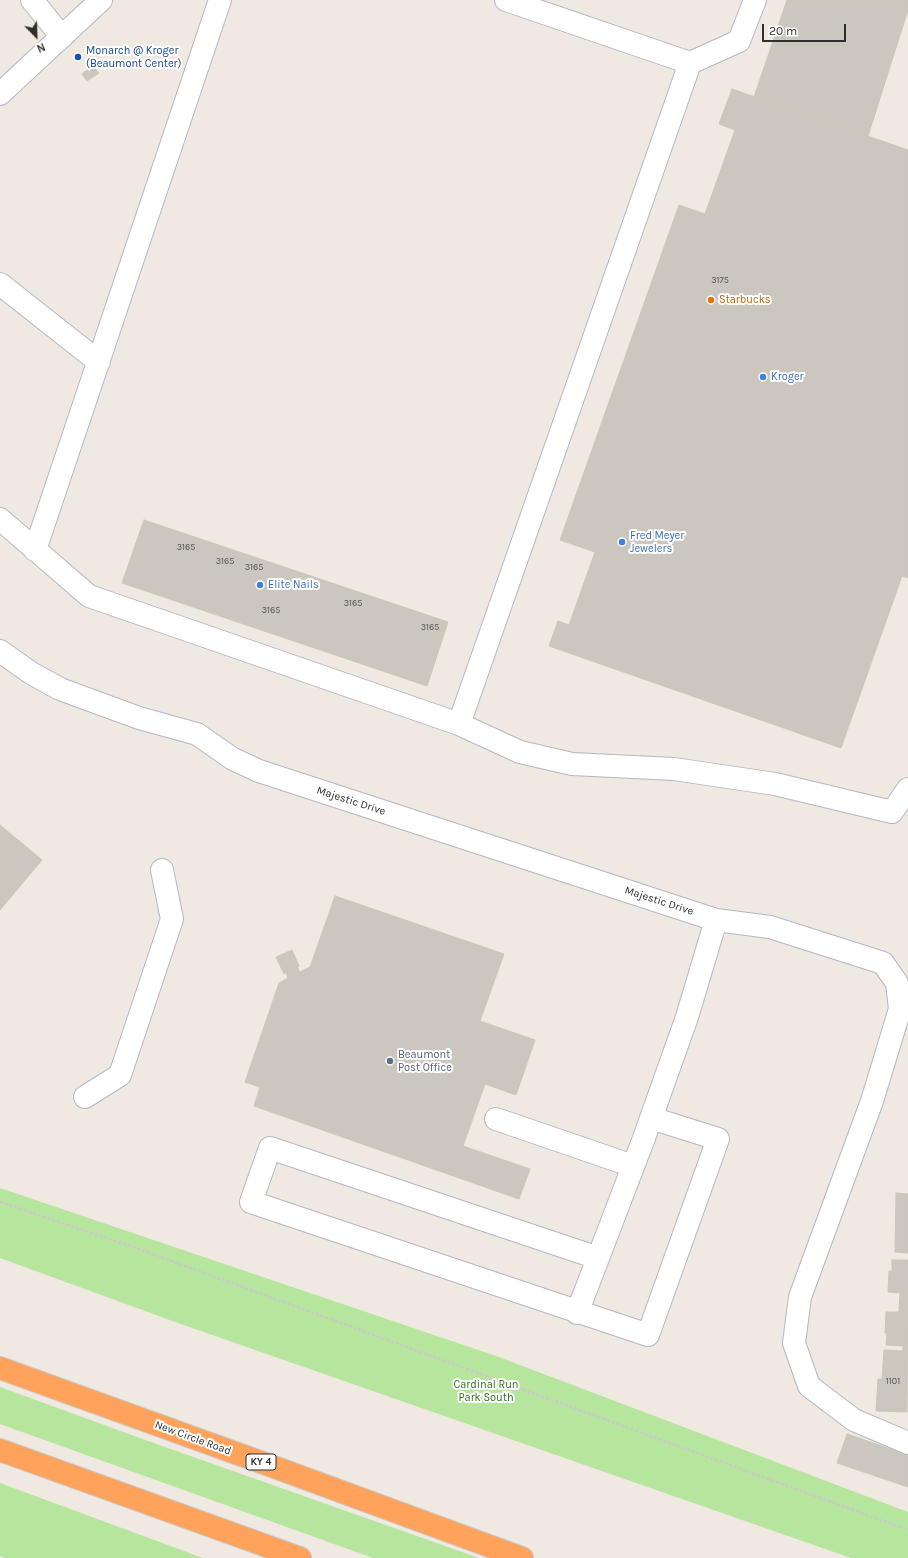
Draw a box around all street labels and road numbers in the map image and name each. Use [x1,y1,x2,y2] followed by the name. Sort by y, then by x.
[315,784,387,818] street label: Majestic Drive
[623,884,695,918] street label: Majestic Drive
[153,1418,233,1458] street label: New Circle Road
[246,1454,276,1470] road number: KY 4

